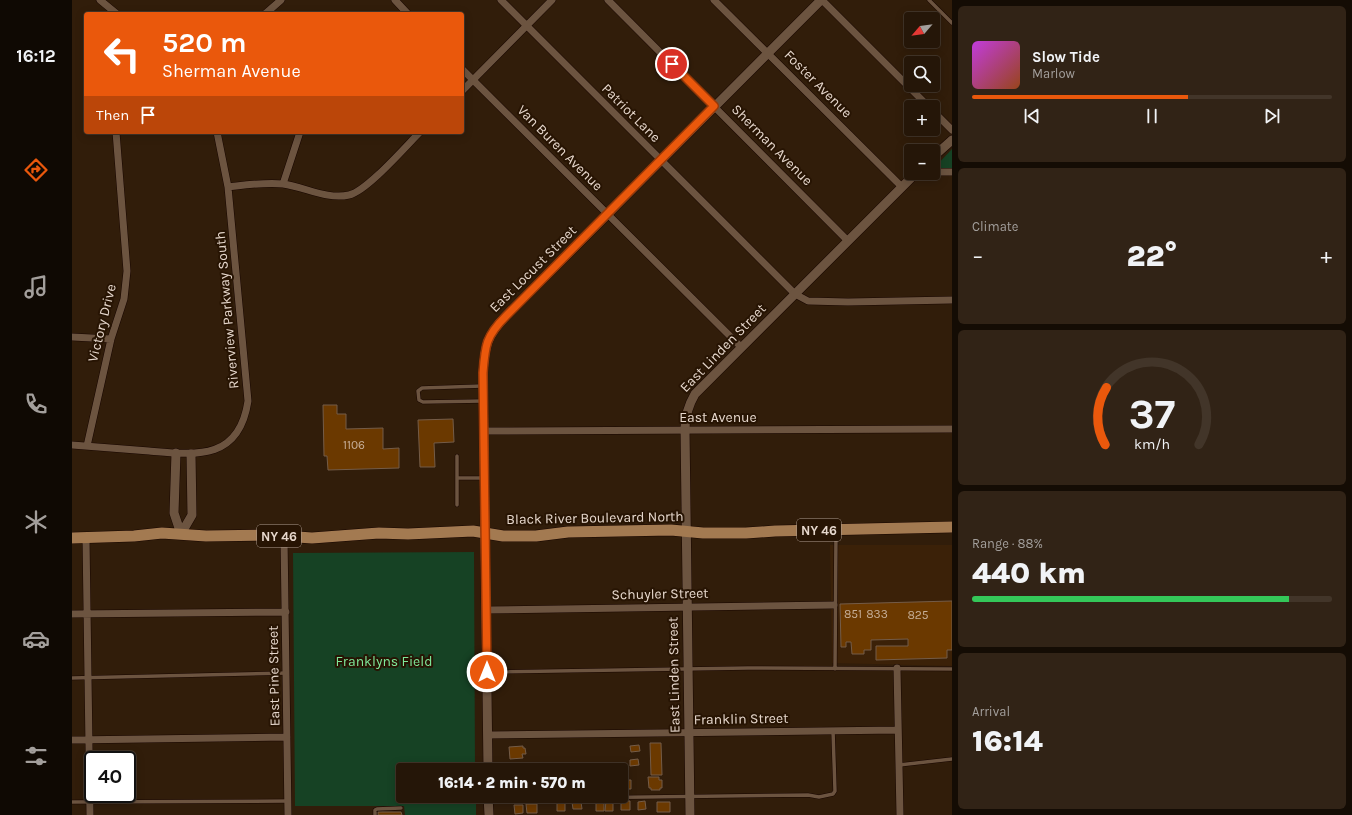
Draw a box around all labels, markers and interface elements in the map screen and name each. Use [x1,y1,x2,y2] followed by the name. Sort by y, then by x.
[904,12,940,48] north arrow
[904,12,940,180] map controls
[162,26,247,59] text: 520 m
[96,28,148,80] icon: left
[16,45,56,67] text: 16:12
[655,47,689,81] pin
[781,47,855,121] street label: Foster Avenue
[1032,48,1100,66] text: Slow Tide
[661,53,683,75] icon: arrive
[904,56,940,92] button: search
[162,60,301,82] text: Sherman Avenue
[1032,66,1075,81] text: Marlow
[598,80,664,146] street label: Patriot Lane
[904,100,940,136] button: +
[728,101,816,189] street label: Sherman Avenue
[514,102,606,194] street label: Van Buren Avenue
[137,104,159,126] icon: arrive
[1021,105,1043,127] icon: previous
[1141,105,1163,127] icon: pause
[1261,105,1283,127] icon: next
[96,106,129,124] text: Then
[904,144,940,180] button: −
[22,156,50,184] icon: directions
[972,219,1018,234] text: Climate
[486,222,580,316] street label: East Locust Street
[212,230,242,390] street label: Riverview Parkway South
[1126,238,1178,274] text: 22°
[972,243,984,269] text: −
[1320,243,1332,269] text: +
[22,273,50,301] icon: music
[84,282,120,364] street label: Victory Drive
[676,300,770,396] street label: East Linden Street
[22,390,50,418] icon: phone
[1129,390,1175,438] text: 37
[679,409,757,426] street label: East Avenue
[1134,436,1170,453] text: km/h
[343,438,365,452] house number: 1106
[22,508,50,536] icon: climate
[506,508,684,528] street label: Black River Boulevard North
[797,519,841,541] road number: NY 46
[257,525,301,547] road number: NY 46
[972,536,1043,551] text: Range · 88%
[972,555,1086,591] text: 440 km
[611,585,709,603] street label: Schuyler Street
[844,607,862,621] house number: 851
[866,607,888,621] house number: 833
[907,608,929,622] house number: 825
[664,617,684,733] street label: East Linden Street
[22,625,50,653] icon: car
[265,625,283,727] street label: East Pine Street
[466,651,508,693] position arrow
[336,653,432,670] park label: Franklyns Field
[972,704,1010,719] text: Arrival
[693,710,789,728] street label: Franklin Street
[972,723,1043,759] text: 16:14
[22,742,50,770] icon: filters
[84,751,136,803] speed limit sign: 40
[438,774,586,792] text: 16:14 · 2 min · 570 m

